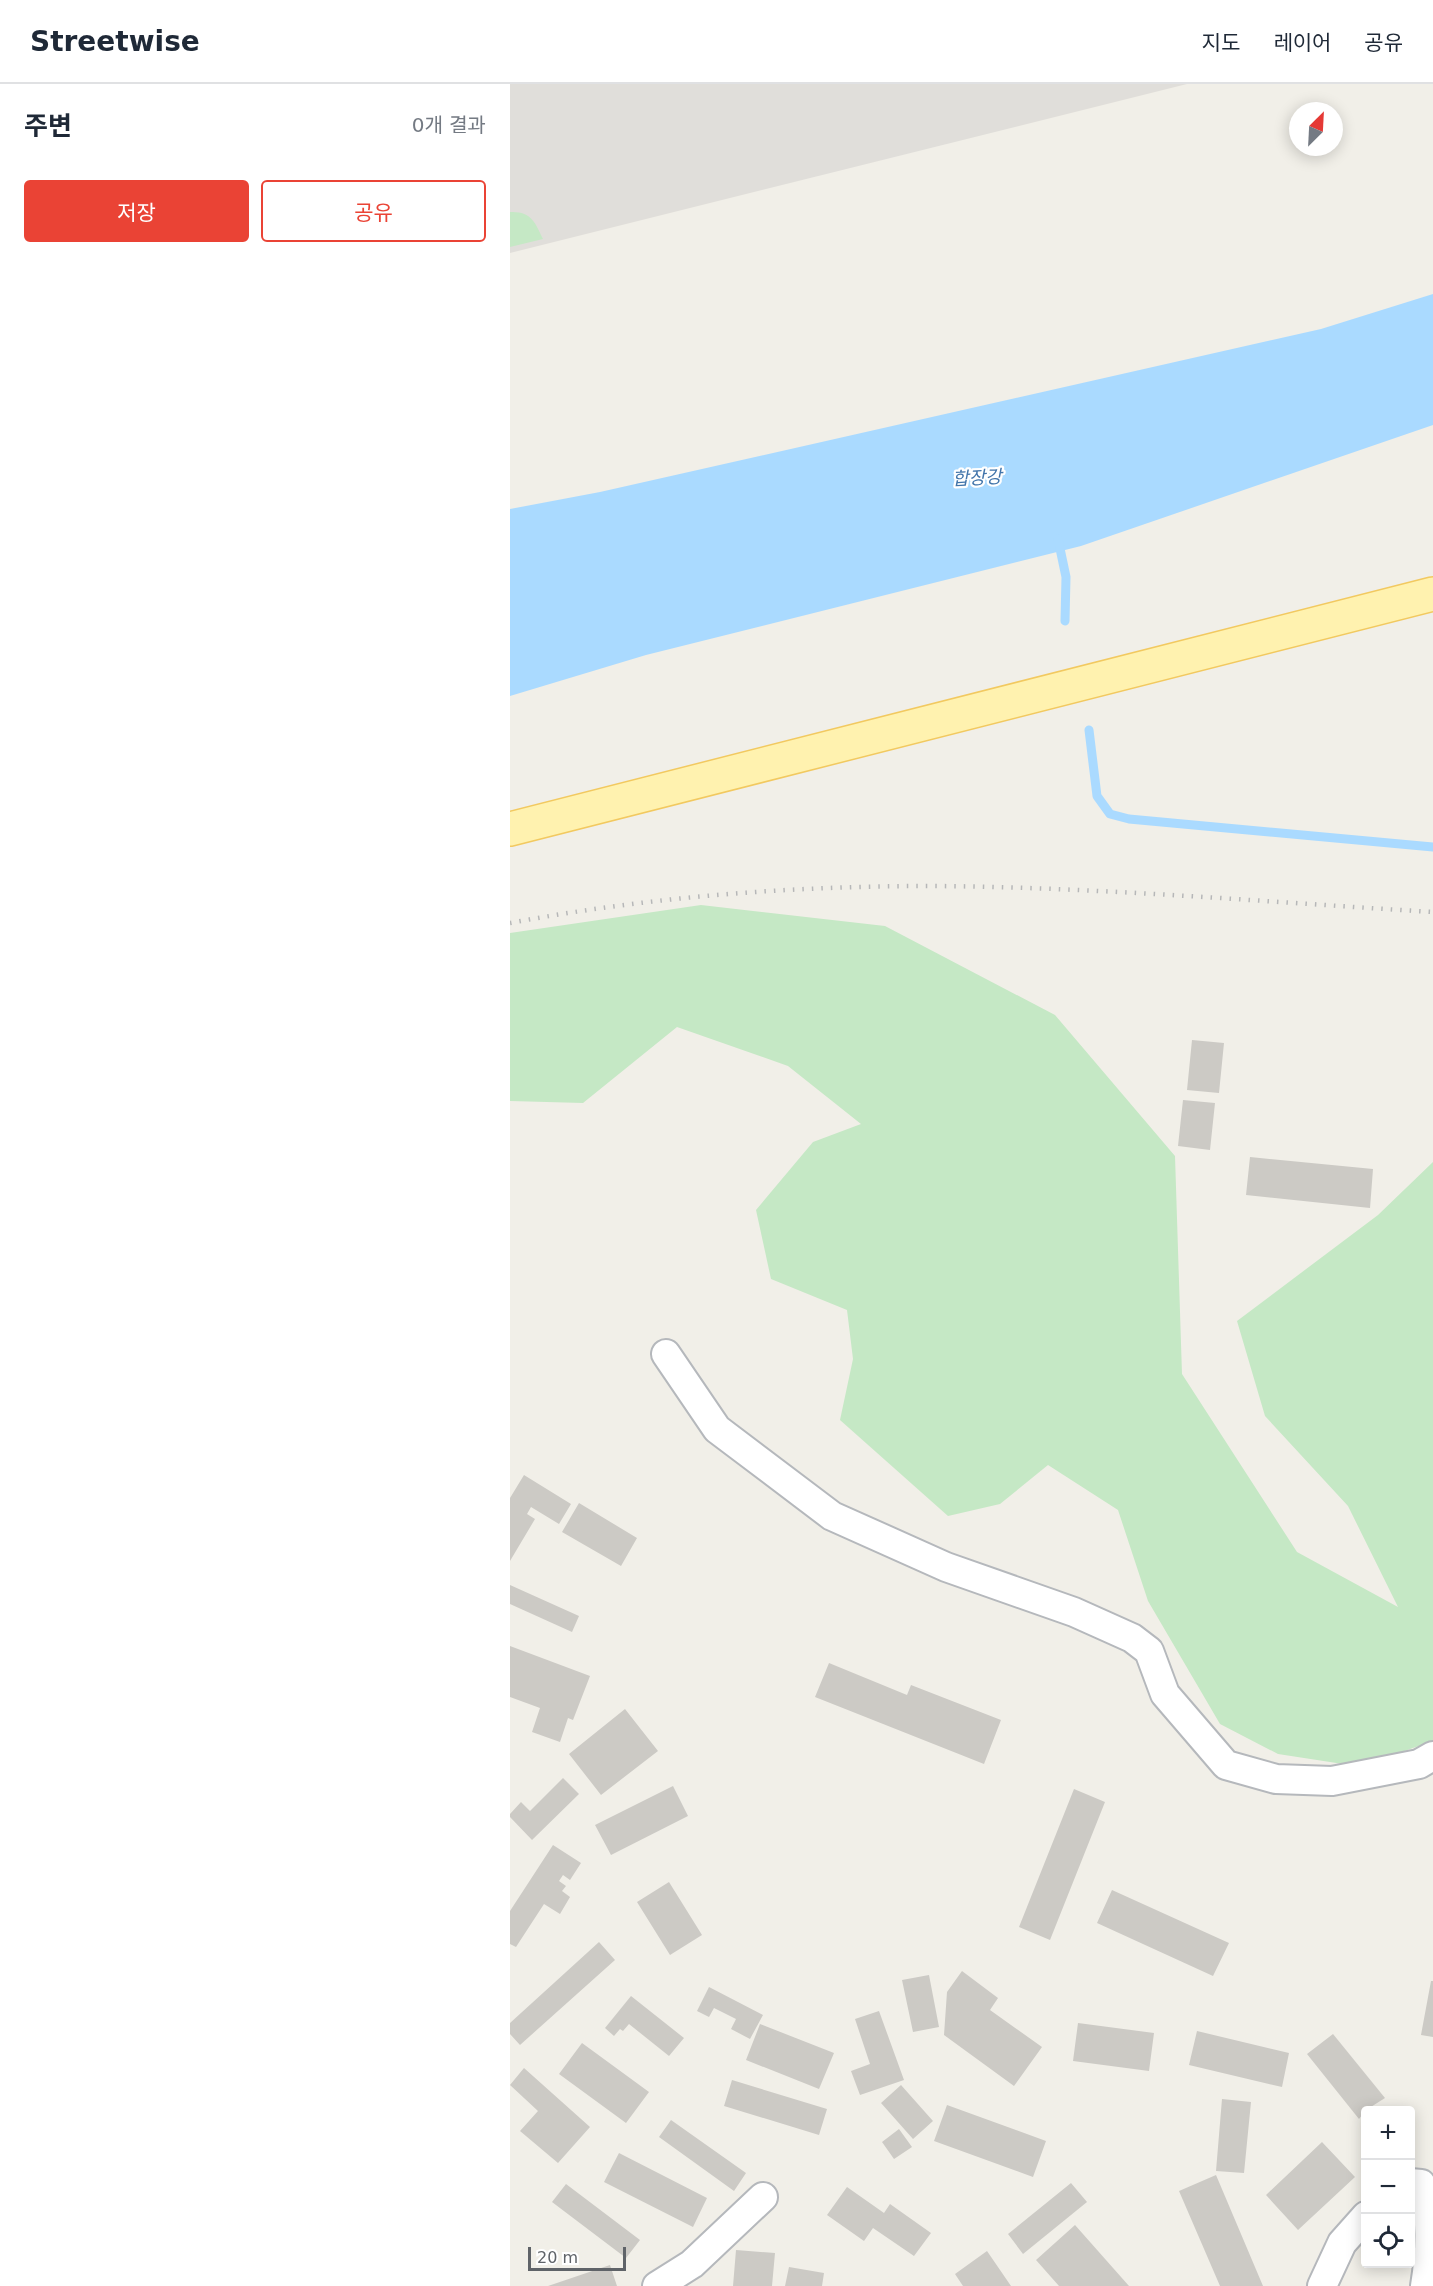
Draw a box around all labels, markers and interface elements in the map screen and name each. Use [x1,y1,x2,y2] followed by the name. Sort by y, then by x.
[30,25,200,58] text: Streetwise
[1202,31,1240,55] text: 지도
[1273,31,1331,55] text: 레이어
[1364,31,1403,55] text: 공유
[1289,102,1343,156] north arrow
[24,111,72,141] text: 주변
[412,113,486,137] text: 0개 결과
[24,180,249,242] button: 저장
[261,180,486,242] button: 공유
[952,466,1005,489] water label: 합장강
[1361,2106,1415,2268] map controls
[1361,2106,1415,2160] button: +
[1361,2160,1415,2214] button: −
[1361,2214,1415,2268] button: locate
[528,2244,626,2272] scale bar
[537,2248,578,2267] text: 20 m

